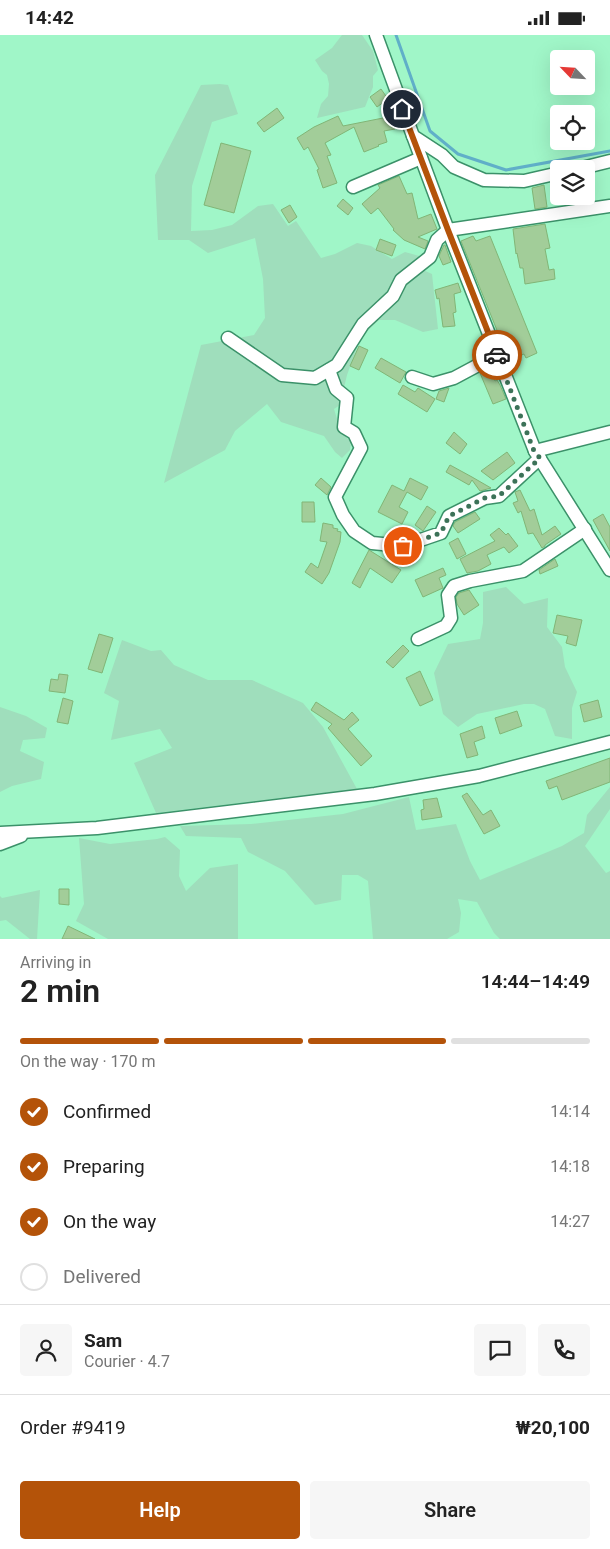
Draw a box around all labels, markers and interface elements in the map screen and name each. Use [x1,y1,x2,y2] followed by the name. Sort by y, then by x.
[25,6,74,29] text: 14:42
[550,50,595,95] north arrow
[550,50,595,205] map controls
[381,88,423,130] pin
[388,95,416,123] icon: home
[550,105,595,150] button: locate
[550,160,595,205] button: layers
[472,330,522,380] courier
[483,341,511,369] icon: car
[382,525,424,567] pin
[389,532,417,560] icon: bag
[20,953,91,972] text: Arriving in
[481,970,590,993] text: 14:44–14:49
[20,972,100,1010] text: 2 min
[20,1052,156,1071] text: On the way · 170 m
[20,1098,48,1126] icon: check
[63,1100,151,1123] text: Confirmed
[550,1102,590,1121] text: 14:14
[20,1153,48,1181] icon: check
[63,1155,145,1178] text: Preparing
[550,1157,590,1176] text: 14:18
[20,1208,48,1236] icon: check
[63,1210,156,1233] text: On the way
[550,1212,590,1231] text: 14:27
[63,1265,141,1288] text: Delivered
[20,1324,72,1376] button: person
[474,1324,526,1376] button: chat
[538,1324,590,1376] button: phone
[84,1329,122,1352] text: Sam
[84,1352,170,1371] text: Courier · 4.7
[20,1416,126,1439] text: Order #9419
[515,1416,590,1439] text: ₩20,100
[20,1481,300,1539] button: Help
[310,1481,590,1539] button: Share

